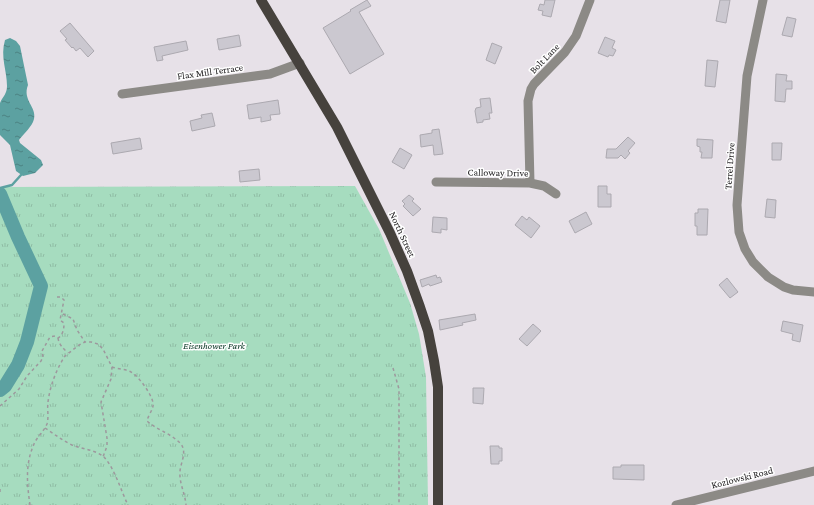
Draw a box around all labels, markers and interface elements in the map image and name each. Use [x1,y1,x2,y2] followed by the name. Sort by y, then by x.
[527,41,562,76] street label: Bolt Lane
[176,61,244,82] street label: Flax Mill Terrace
[722,142,737,190] street label: Terrel Drive
[468,166,529,179] street label: Calloway Drive
[387,210,418,259] street label: North Street
[183,340,246,351] park label: Eisenhower Park
[710,464,775,490] street label: Kozlowski Road

